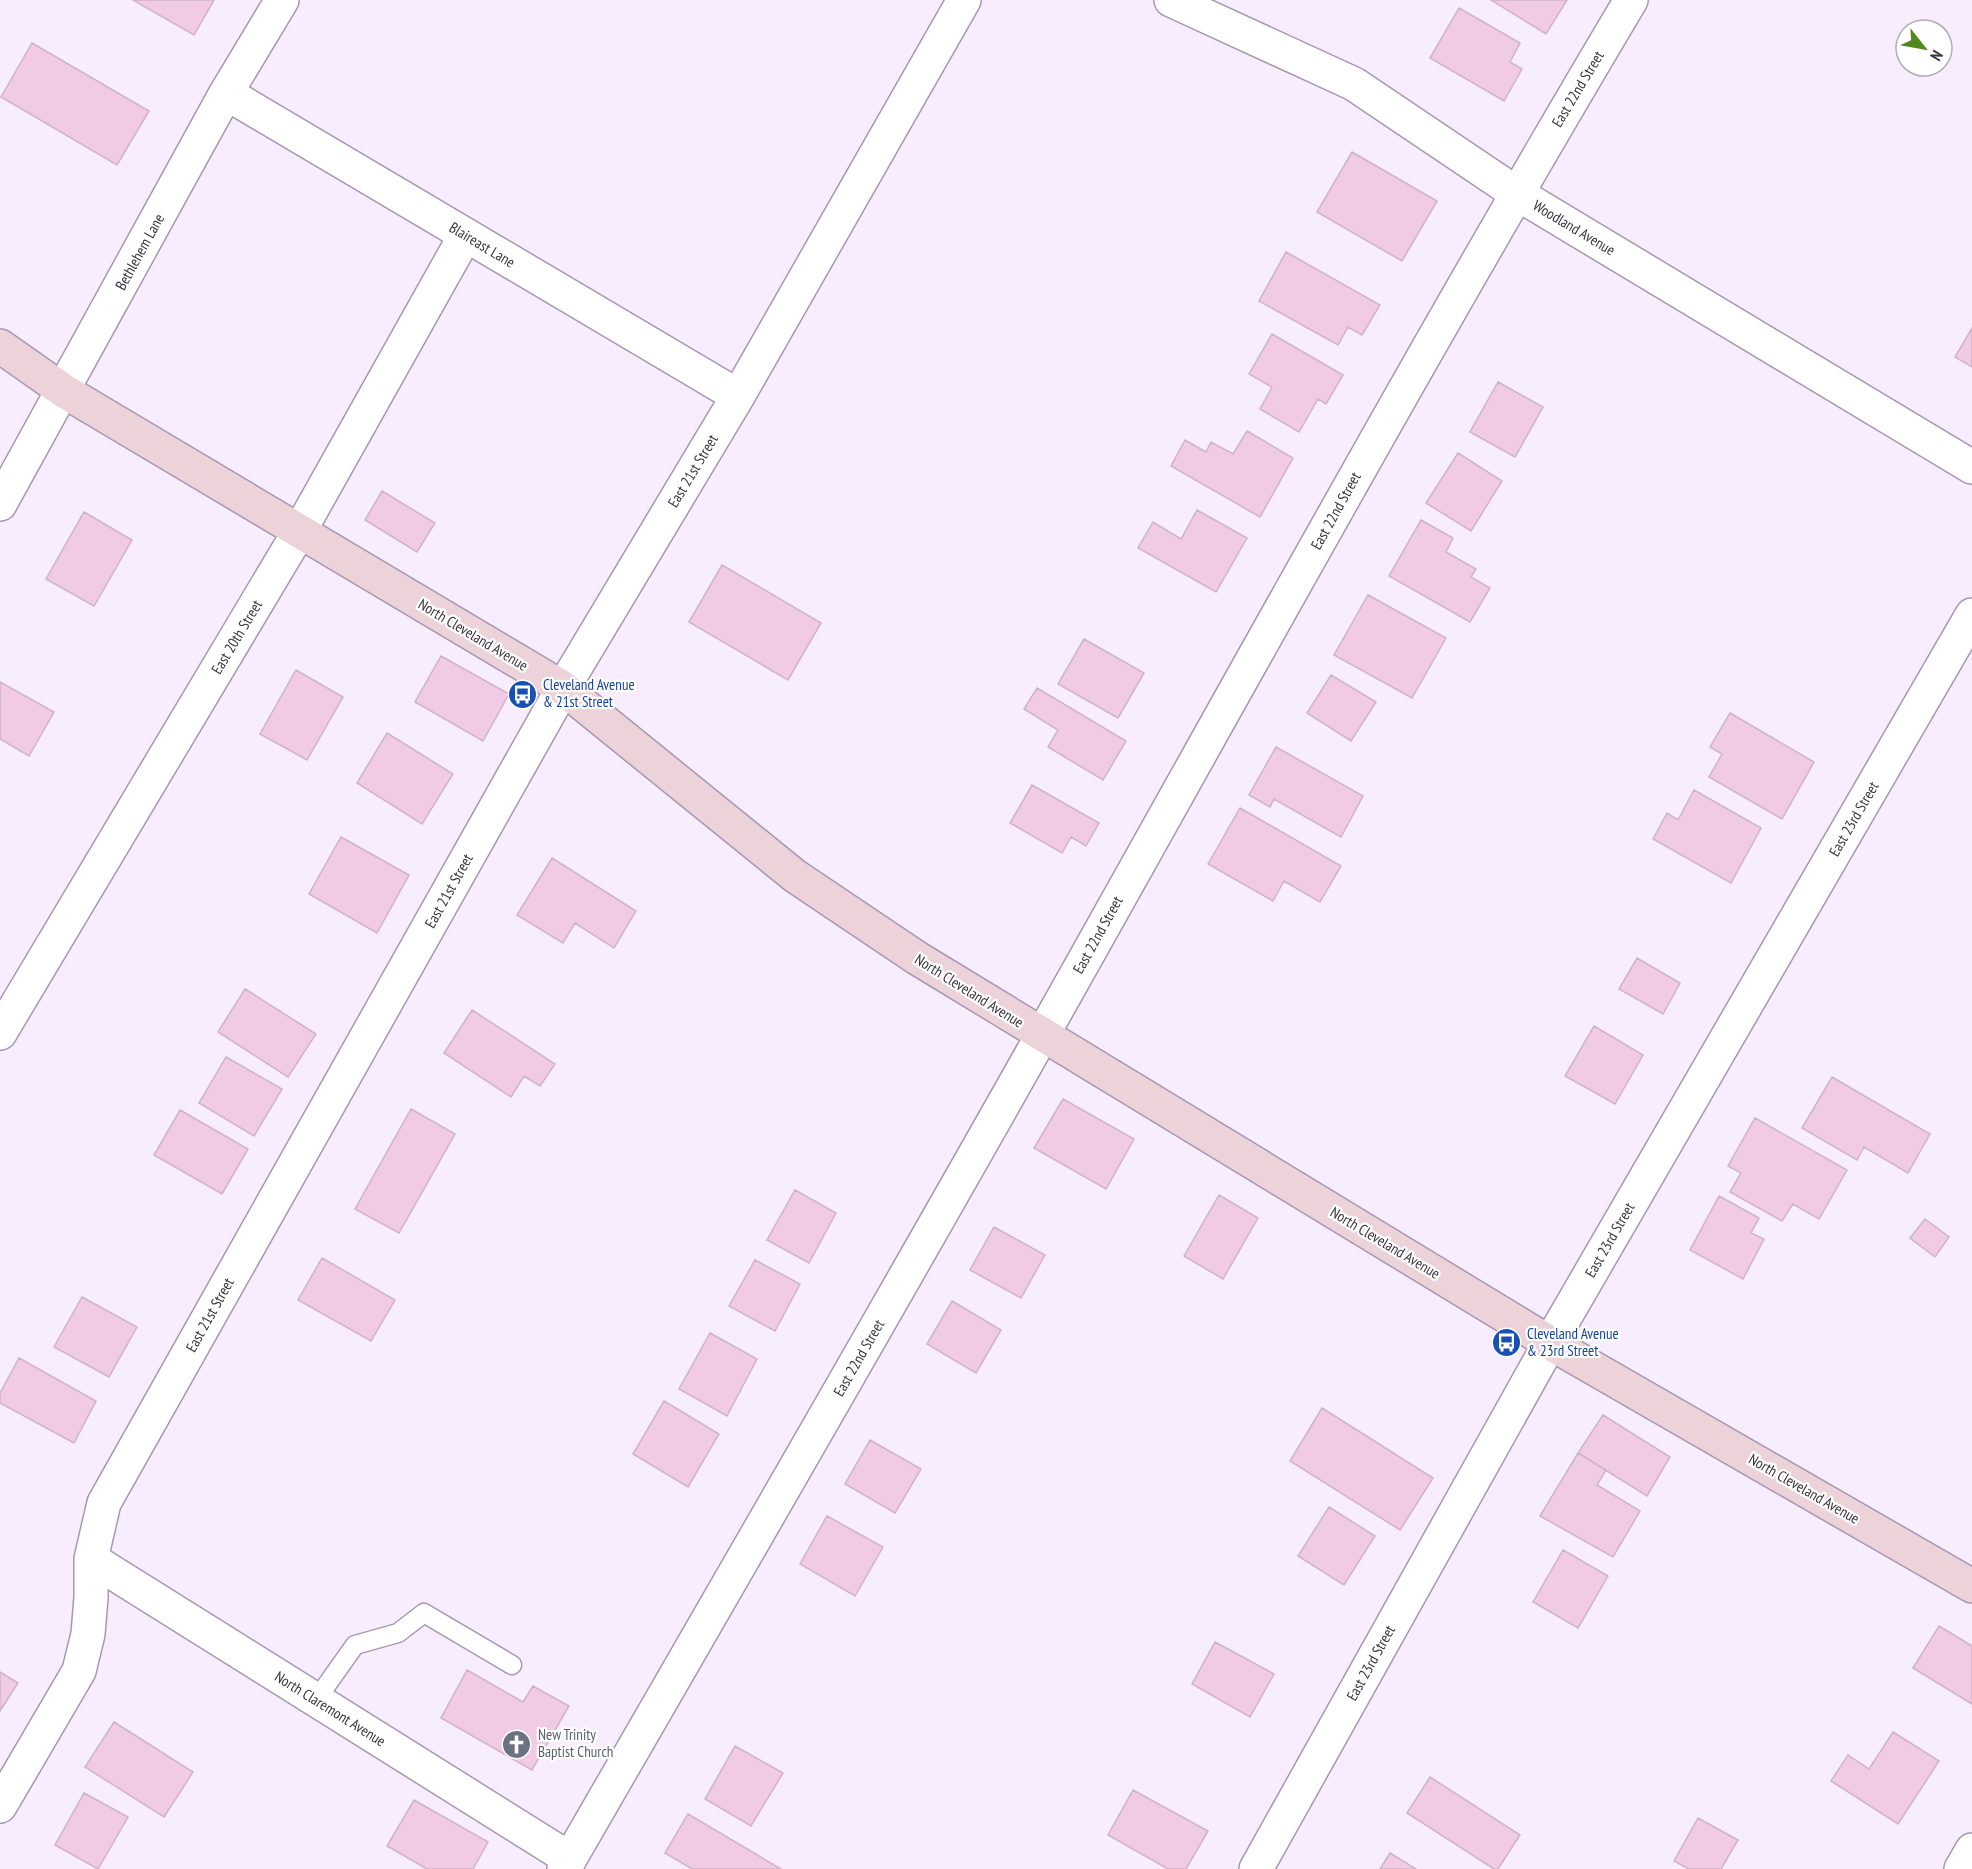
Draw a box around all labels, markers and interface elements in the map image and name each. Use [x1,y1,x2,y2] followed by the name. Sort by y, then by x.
[1894,18,1954,78] north arrow
[1547,47,1608,130] street label: East 22nd Street
[1926,47,1948,65] text: N
[1530,196,1619,259] street label: Woodland Avenue
[111,210,168,293] street label: Bethlehem Lane
[446,218,519,272] street label: Blaireast Lane
[663,431,722,511] street label: East 21st Street
[1306,469,1365,553] street label: East 22nd Street
[415,594,532,675] street label: North Cleveland Avenue
[207,596,266,677] street label: East 20th Street
[543,675,635,711] place label: Cleveland Avenue & 21st Street
[506,678,538,710] bus stop icon: Cleveland Avenue & 21st Street
[1825,778,1883,860] street label: East 23rd Street
[420,850,477,931] street label: East 21st Street
[1068,893,1127,977] street label: East 22nd Street
[911,950,1027,1032] street label: North Cleveland Avenue
[1581,1199,1639,1281] street label: East 23rd Street
[1327,1202,1444,1283] street label: North Cleveland Avenue
[181,1274,238,1355] street label: East 21st Street
[829,1316,888,1400] street label: East 22nd Street
[1527,1324,1619,1360] place label: Cleveland Avenue & 23rd Street
[1490,1327,1522,1359] bus stop icon: Cleveland Avenue & 23rd Street
[1746,1449,1863,1528] street label: North Cleveland Avenue
[1342,1622,1399,1704] street label: East 23rd Street
[271,1667,389,1750] street label: North Claremont Avenue
[538,1725,613,1761] place label: New Trinity Baptist Church
[501,1728,533,1760] church icon: New Trinity Baptist Church

